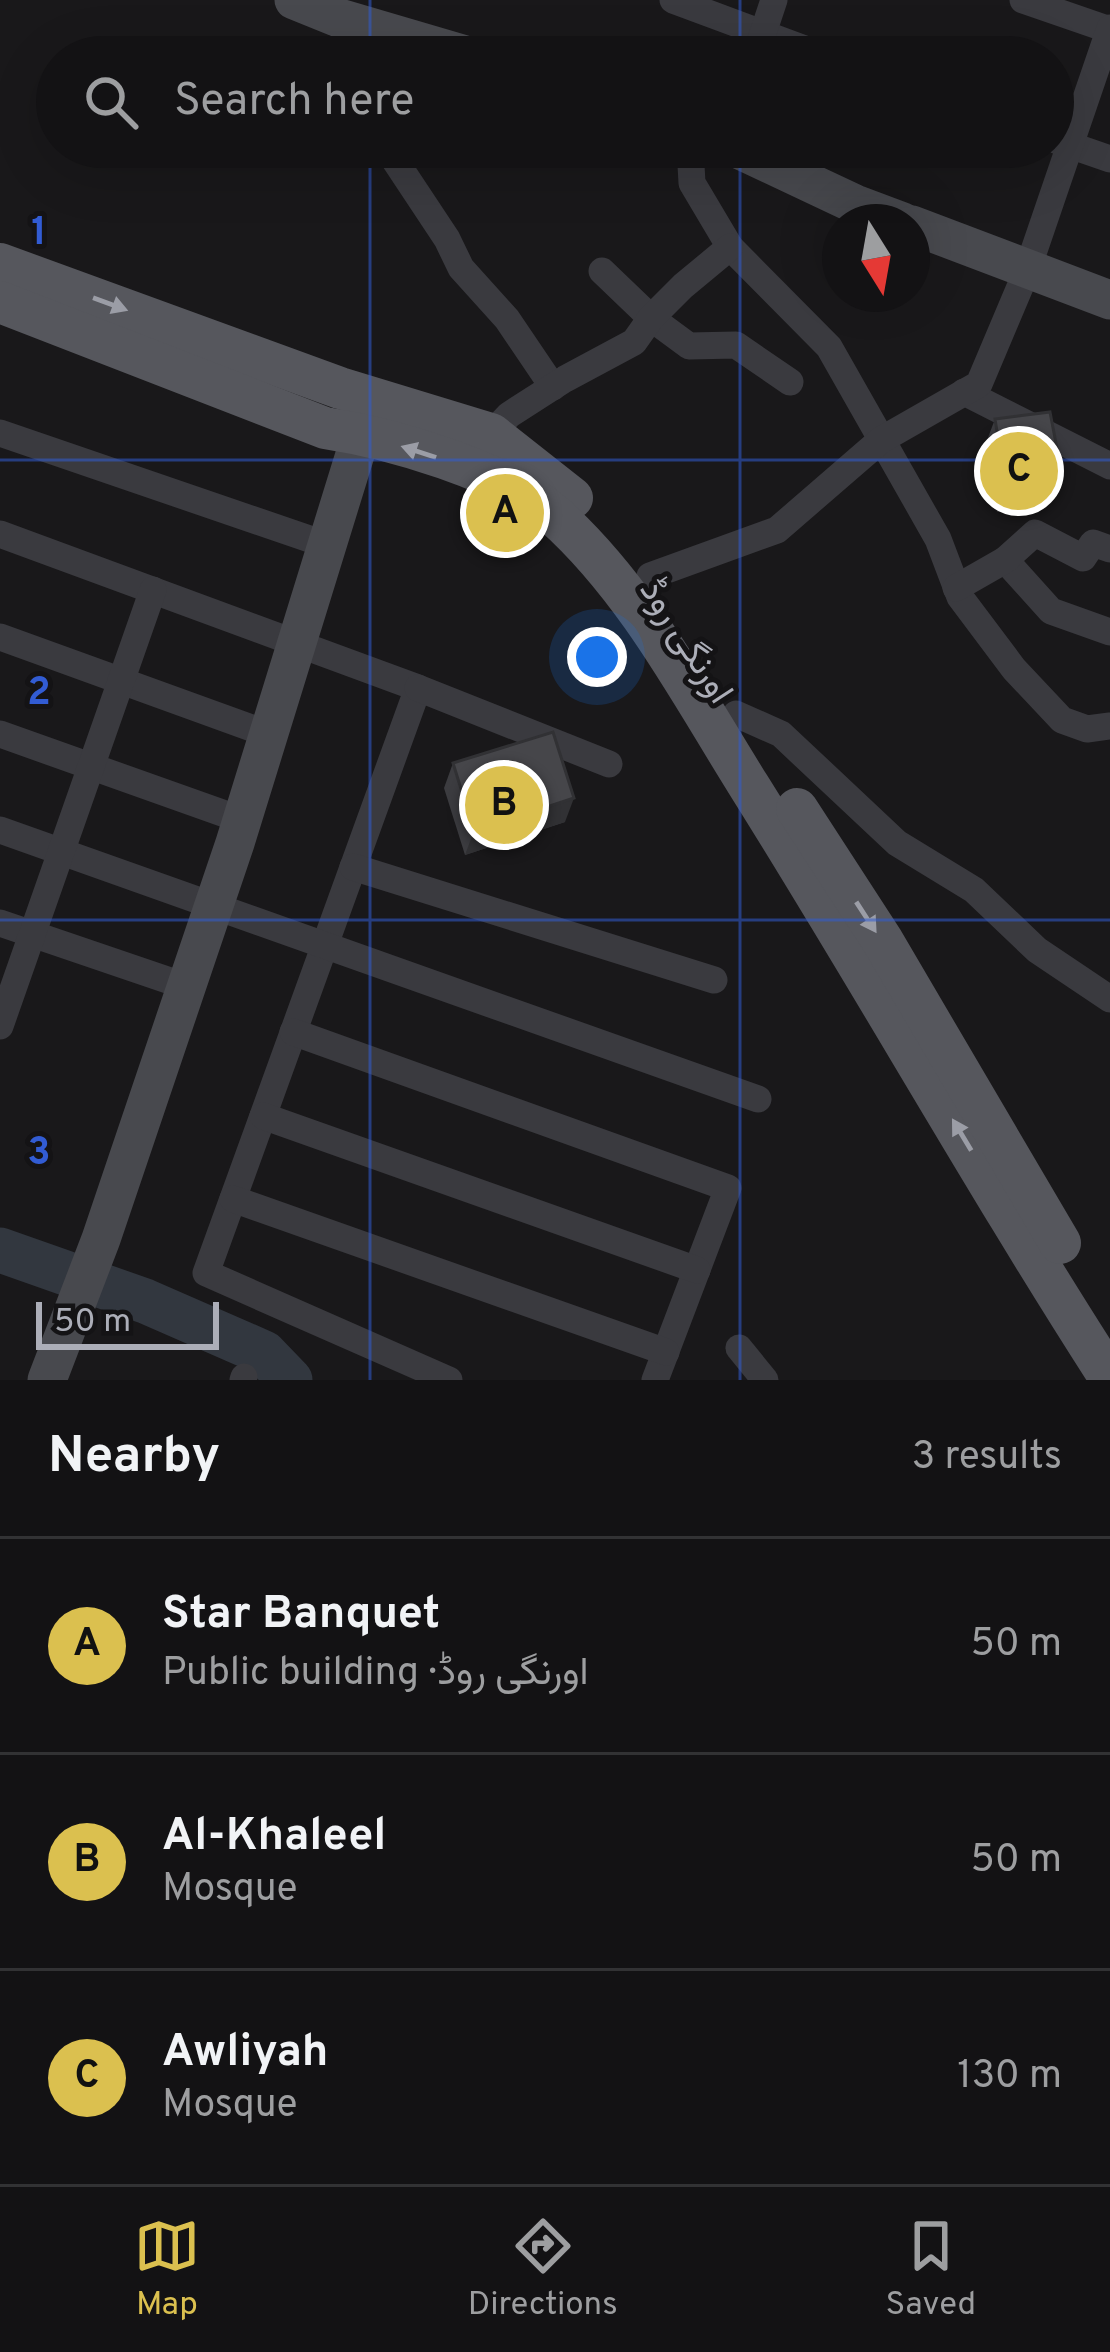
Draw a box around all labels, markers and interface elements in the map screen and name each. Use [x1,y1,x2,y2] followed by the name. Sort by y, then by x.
[36,36,1074,168] search box
[78,69,144,135] icon: search
[174,74,414,131] text: Search here
[822,204,930,312] north arrow
[31,210,47,259] text: 1
[92,296,128,314] one-way arrow
[980,426,1058,516] pin: C
[400,442,437,461] one-way arrow
[466,468,544,558] pin: A
[627,571,742,713] street label: اورنگی روڈ
[567,627,627,687] your location
[27,670,51,719] text: 2
[465,760,543,850] pin: B
[855,900,877,933] one-way arrow
[952,1118,973,1152] one-way arrow
[27,1130,51,1179] text: 3
[36,1296,219,1349] scale bar
[54,1302,131,1344] text: 50 m
[48,1426,220,1491] text: Nearby
[912,1434,1062,1483] text: 3 results
[162,1587,440,1644] text: Star Banquet
[73,1621,101,1670] text: A
[971,1621,1062,1670] text: 50 m
[162,1650,589,1699] text: Public building · اورنگی روڈ
[162,1809,386,1866] text: Al-Khaleel
[74,1837,100,1886] text: B
[971,1837,1062,1886] text: 50 m
[162,1866,297,1915] text: Mosque
[162,2025,328,2082] text: Awliyah
[75,2053,99,2102] text: C
[957,2053,1062,2102] text: 130 m
[162,2082,297,2131] text: Mosque
[134,2213,200,2327] tab: Map
[468,2213,618,2327] tab: Directions
[885,2213,976,2327] tab: Saved

